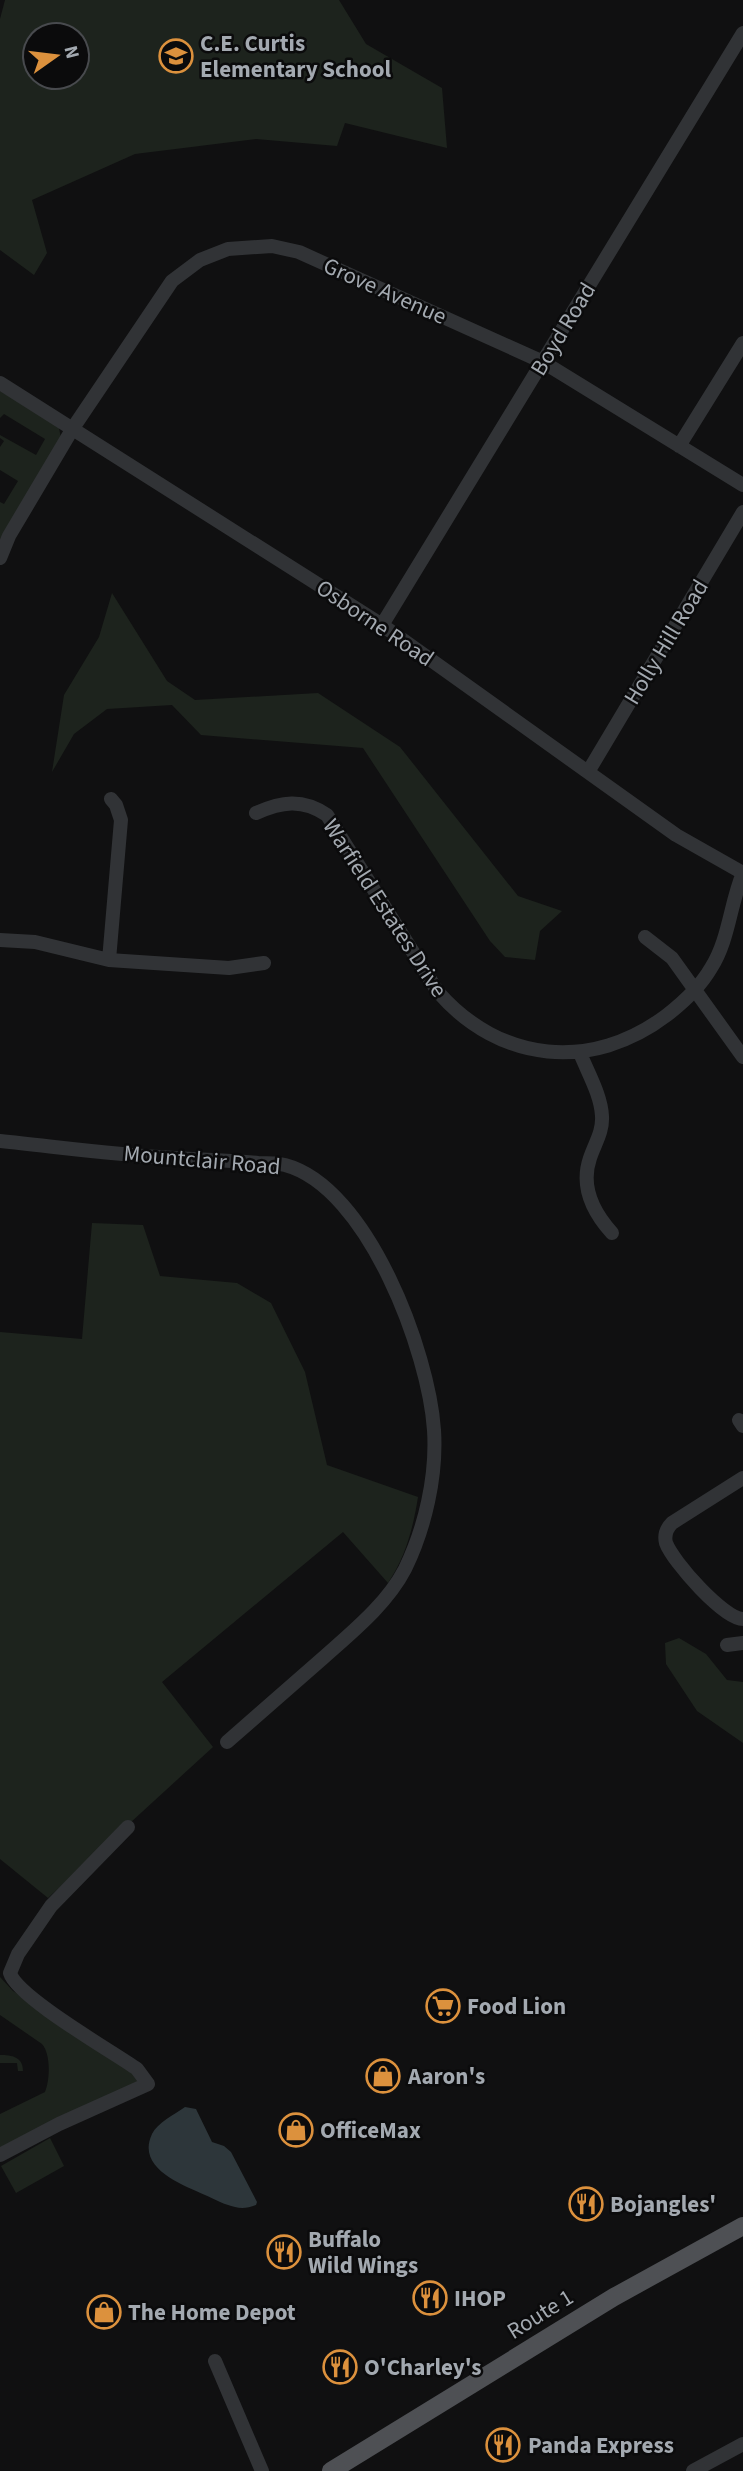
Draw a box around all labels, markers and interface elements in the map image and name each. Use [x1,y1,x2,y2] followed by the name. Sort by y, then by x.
[21,21,91,91] north arrow
[200,27,391,86] place label: C.E. Curtis Elementary School
[157,37,195,75] school or university icon: C.E. Curtis Elementary School
[56,43,86,62] text: N
[318,249,452,333] street label: Grove Avenue
[522,276,604,382] street label: Boyd Road
[309,571,441,675] street label: Osborne Road
[616,573,716,711] street label: Holly Hill Road
[315,812,455,1004] street label: Warfield Estates Drive
[122,1137,282,1183] street label: Mountclair Road
[424,1987,462,2025] supermarket icon: Food Lion
[467,1990,566,2023] place label: Food Lion
[364,2057,402,2095] shop icon: Aaron's
[407,2060,485,2093] place label: Aaron's
[277,2111,315,2149] shop icon: OfficeMax
[320,2114,421,2147] place label: OfficeMax
[567,2185,605,2223] restaurant icon: Bojangles'
[610,2188,716,2221] place label: Bojangles'
[308,2223,418,2282] place label: Buffalo Wild Wings
[265,2233,303,2271] restaurant icon: Buffalo Wild Wings
[411,2279,449,2317] restaurant icon: IHOP
[500,2281,580,2347] street label: Route 1
[454,2282,506,2315] place label: IHOP
[85,2293,123,2331] shop icon: The Home Depot
[128,2296,296,2329] place label: The Home Depot
[321,2348,359,2386] restaurant icon: O'Charley's
[364,2351,481,2384] place label: O'Charley's
[484,2426,522,2464] restaurant icon: Panda Express
[528,2429,674,2462] place label: Panda Express

